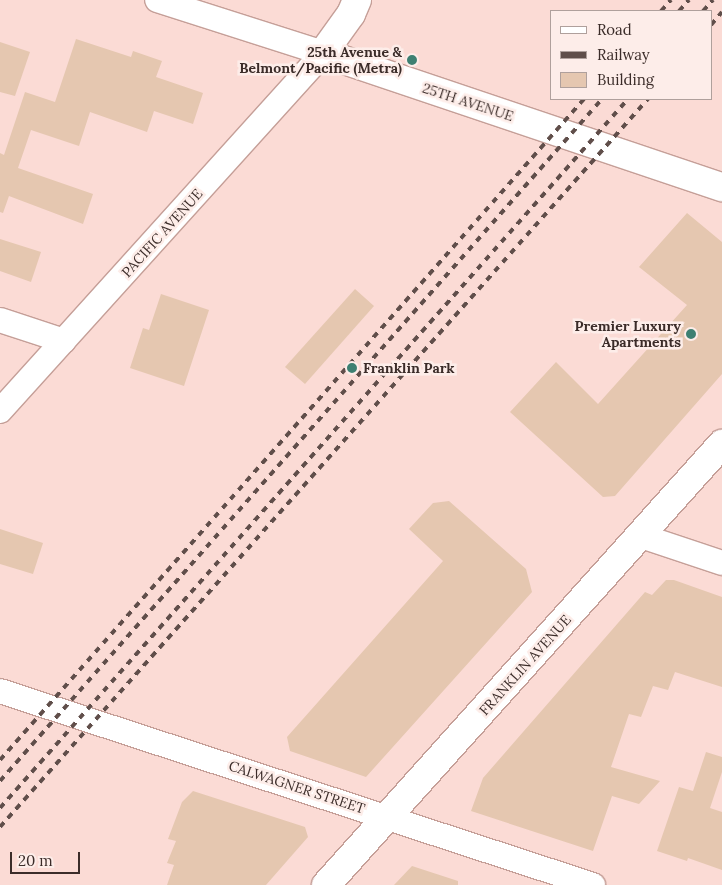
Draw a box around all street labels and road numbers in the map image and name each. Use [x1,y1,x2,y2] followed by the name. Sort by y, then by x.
[420,79,516,125] street label: 25TH AVENUE
[118,185,206,281] street label: PACIFIC AVENUE
[476,611,574,719] street label: FRANKLIN AVENUE
[227,757,367,817] street label: CALWAGNER STREET

